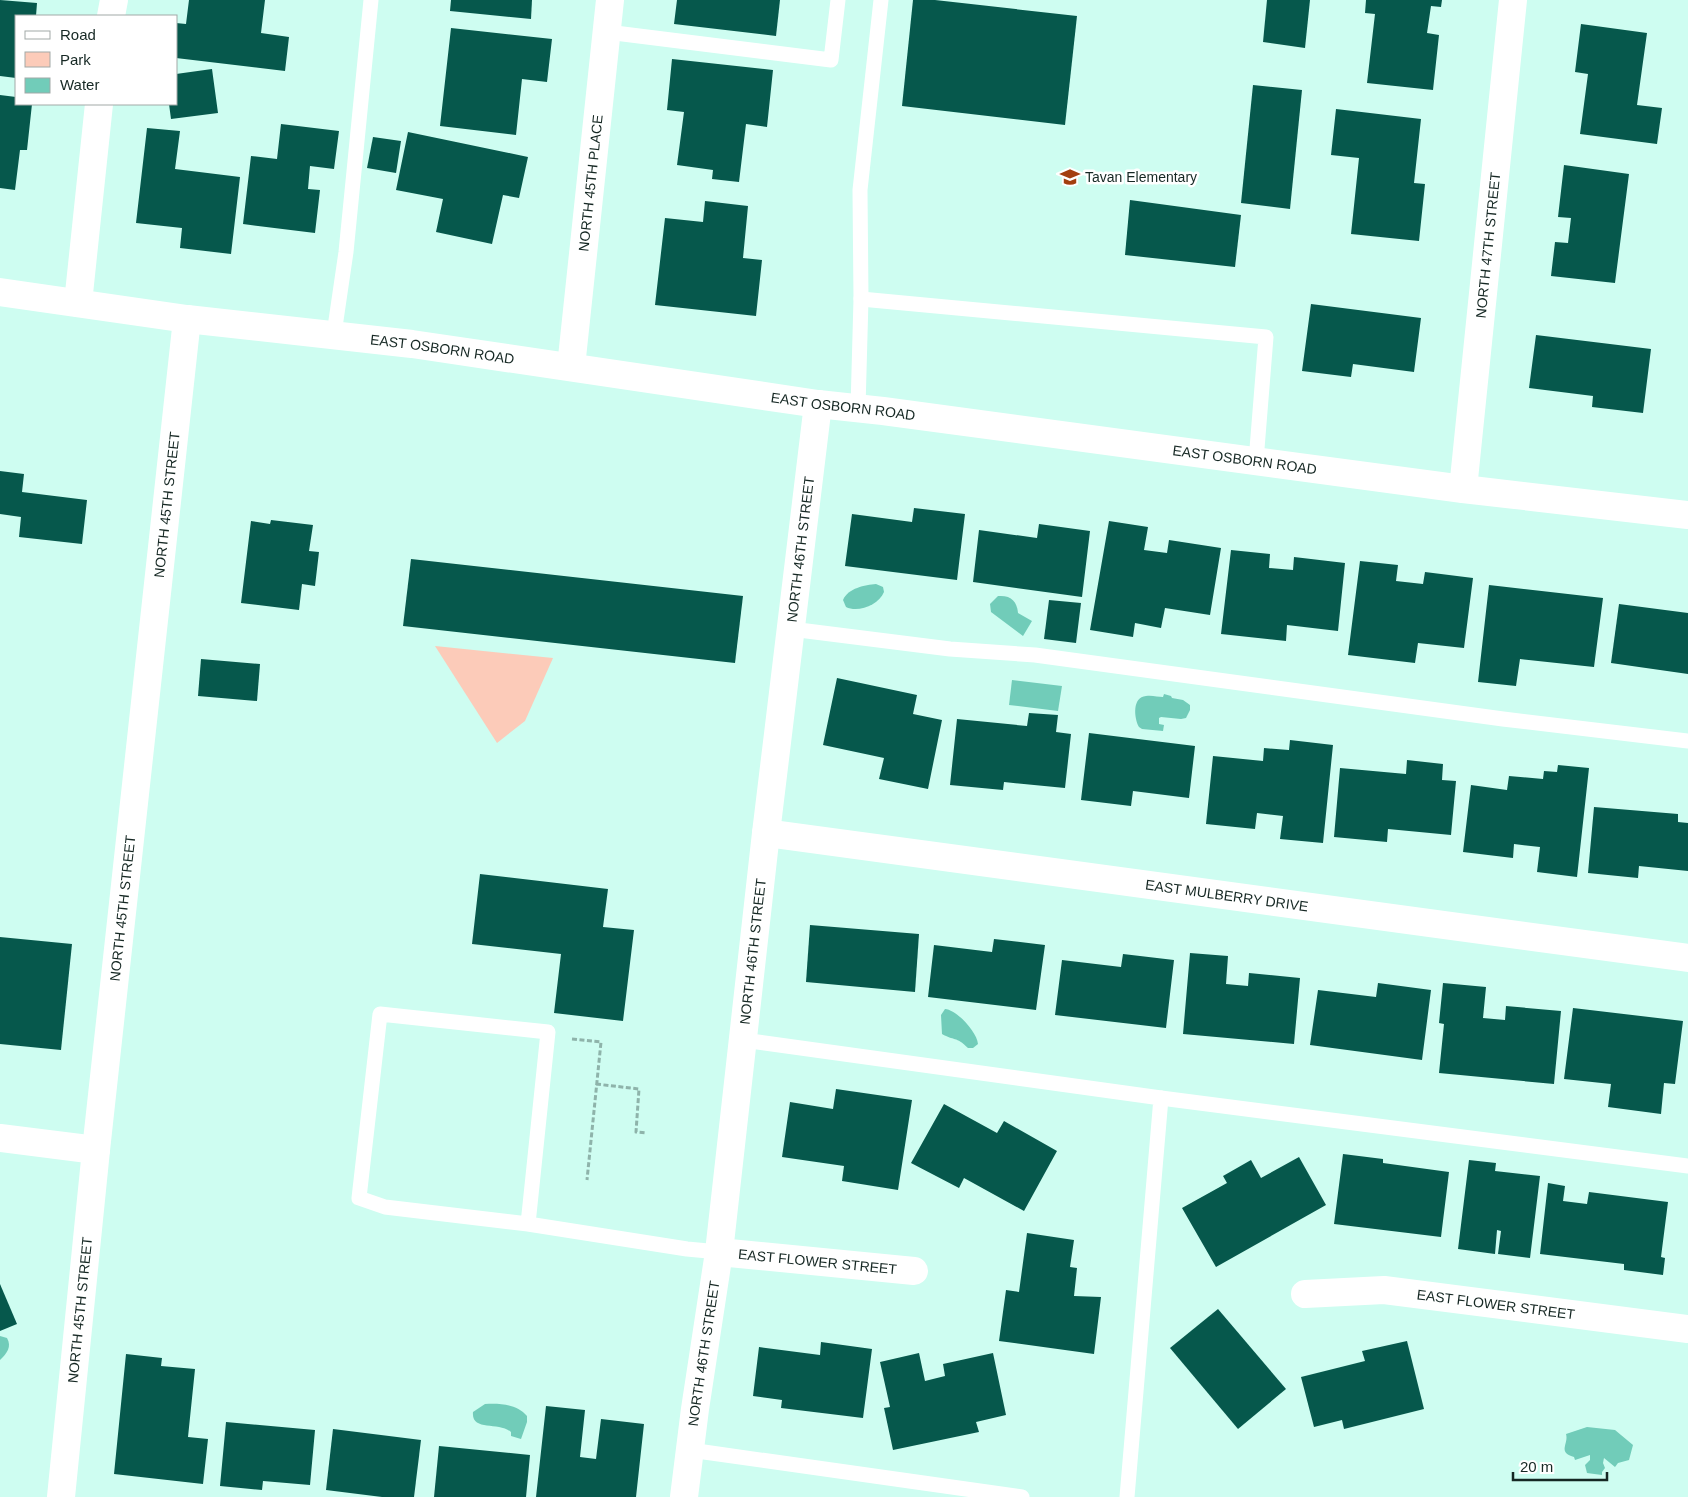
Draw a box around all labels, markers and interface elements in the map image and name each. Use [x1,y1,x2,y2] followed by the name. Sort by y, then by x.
[15,15,178,105] legend
[60,26,96,43] text: Road
[60,51,91,68] text: Park
[60,76,99,93] text: Water
[575,114,606,252] street label: NORTH 45TH PLACE
[1059,166,1081,188] school or university icon: Tavan Elementary
[1085,169,1197,185] place label: Tavan Elementary
[1472,171,1503,319] street label: NORTH 47TH STREET
[369,331,515,367] street label: EAST OSBORN ROAD
[770,389,916,423] street label: EAST OSBORN ROAD
[151,430,183,579] street label: NORTH 45TH STREET
[1172,442,1318,477] street label: EAST OSBORN ROAD
[784,475,817,623] street label: NORTH 46TH STREET
[107,834,138,982] street label: NORTH 45TH STREET
[737,877,769,1025] street label: NORTH 46TH STREET
[1144,877,1309,914] street label: EAST MULBERRY DRIVE
[65,1236,95,1384] street label: NORTH 45TH STREET
[737,1246,898,1277] street label: EAST FLOWER STREET
[685,1279,723,1427] street label: NORTH 46TH STREET
[1416,1286,1576,1322] street label: EAST FLOWER STREET
[1513,1450,1607,1482] scale bar
[1520,1458,1553,1475] text: 20 m

